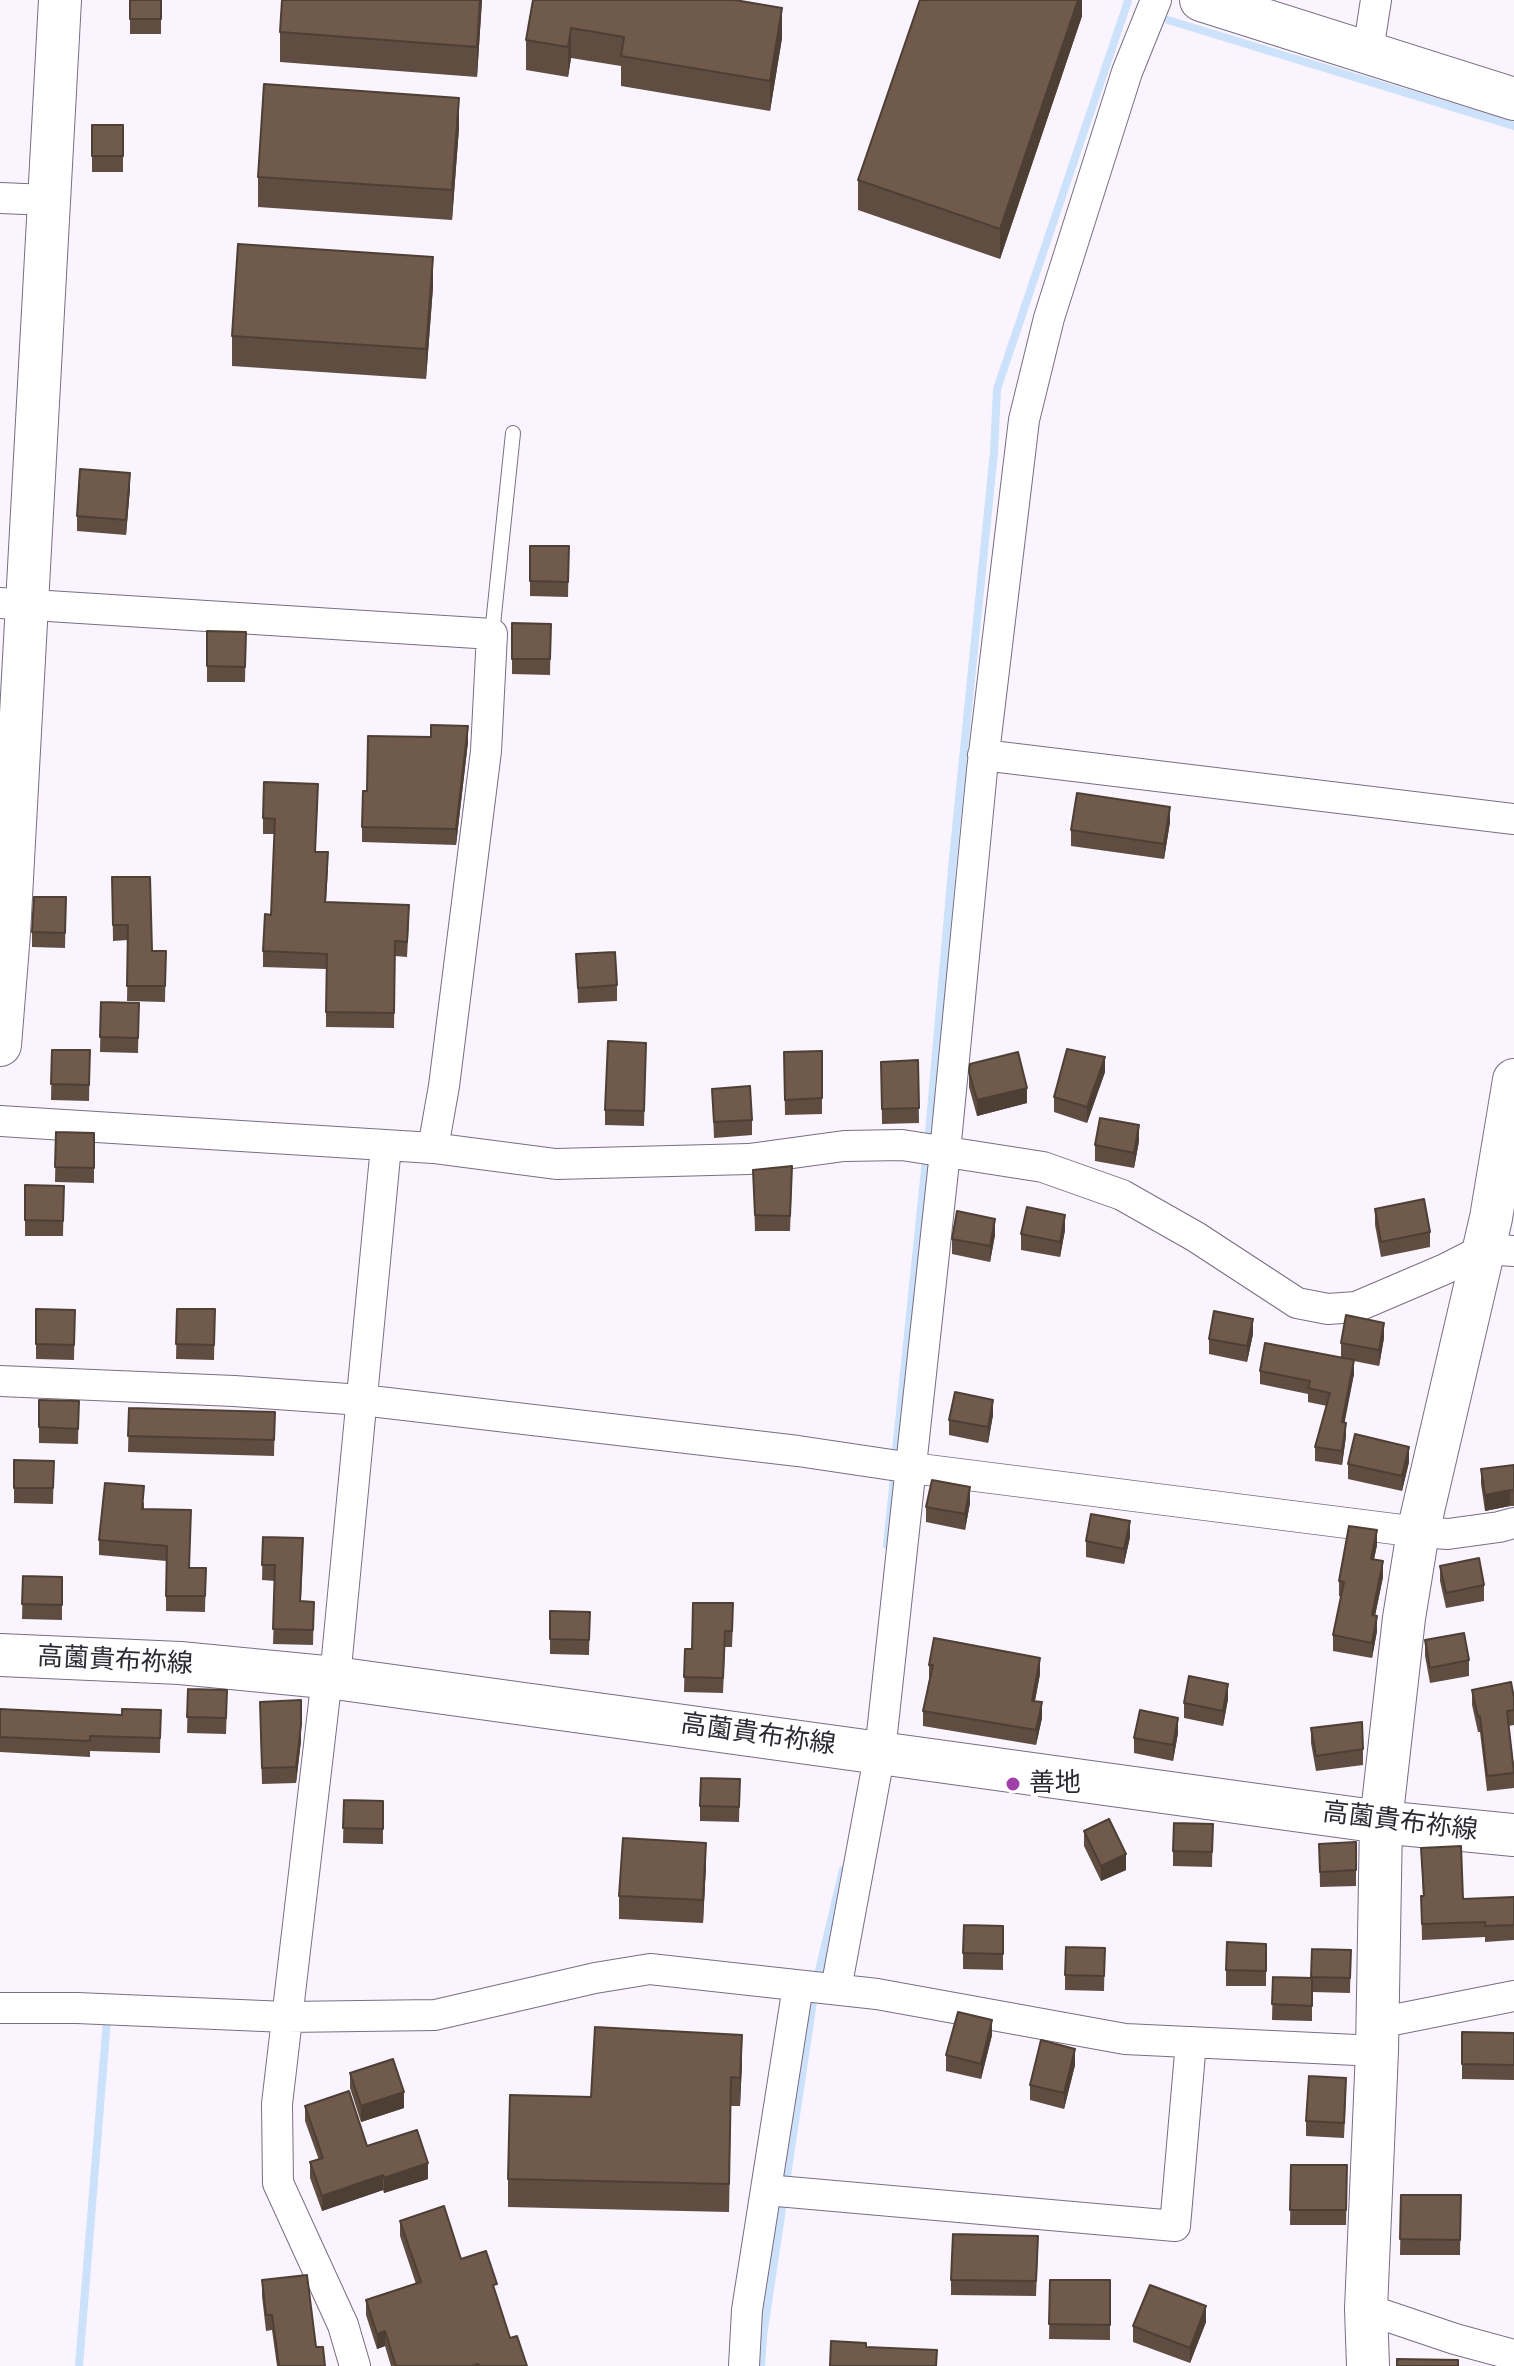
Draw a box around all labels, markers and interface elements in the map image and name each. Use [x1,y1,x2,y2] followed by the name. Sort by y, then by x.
[36,1641,194,1681] street label: 高薗貴布祢線
[679,1709,837,1761] street label: 高薗貴布祢線
[1029,1768,1081,1800] place label: 善地
[1004,1775,1022,1793] marker: 善地
[1321,1797,1479,1847] street label: 高薗貴布祢線

